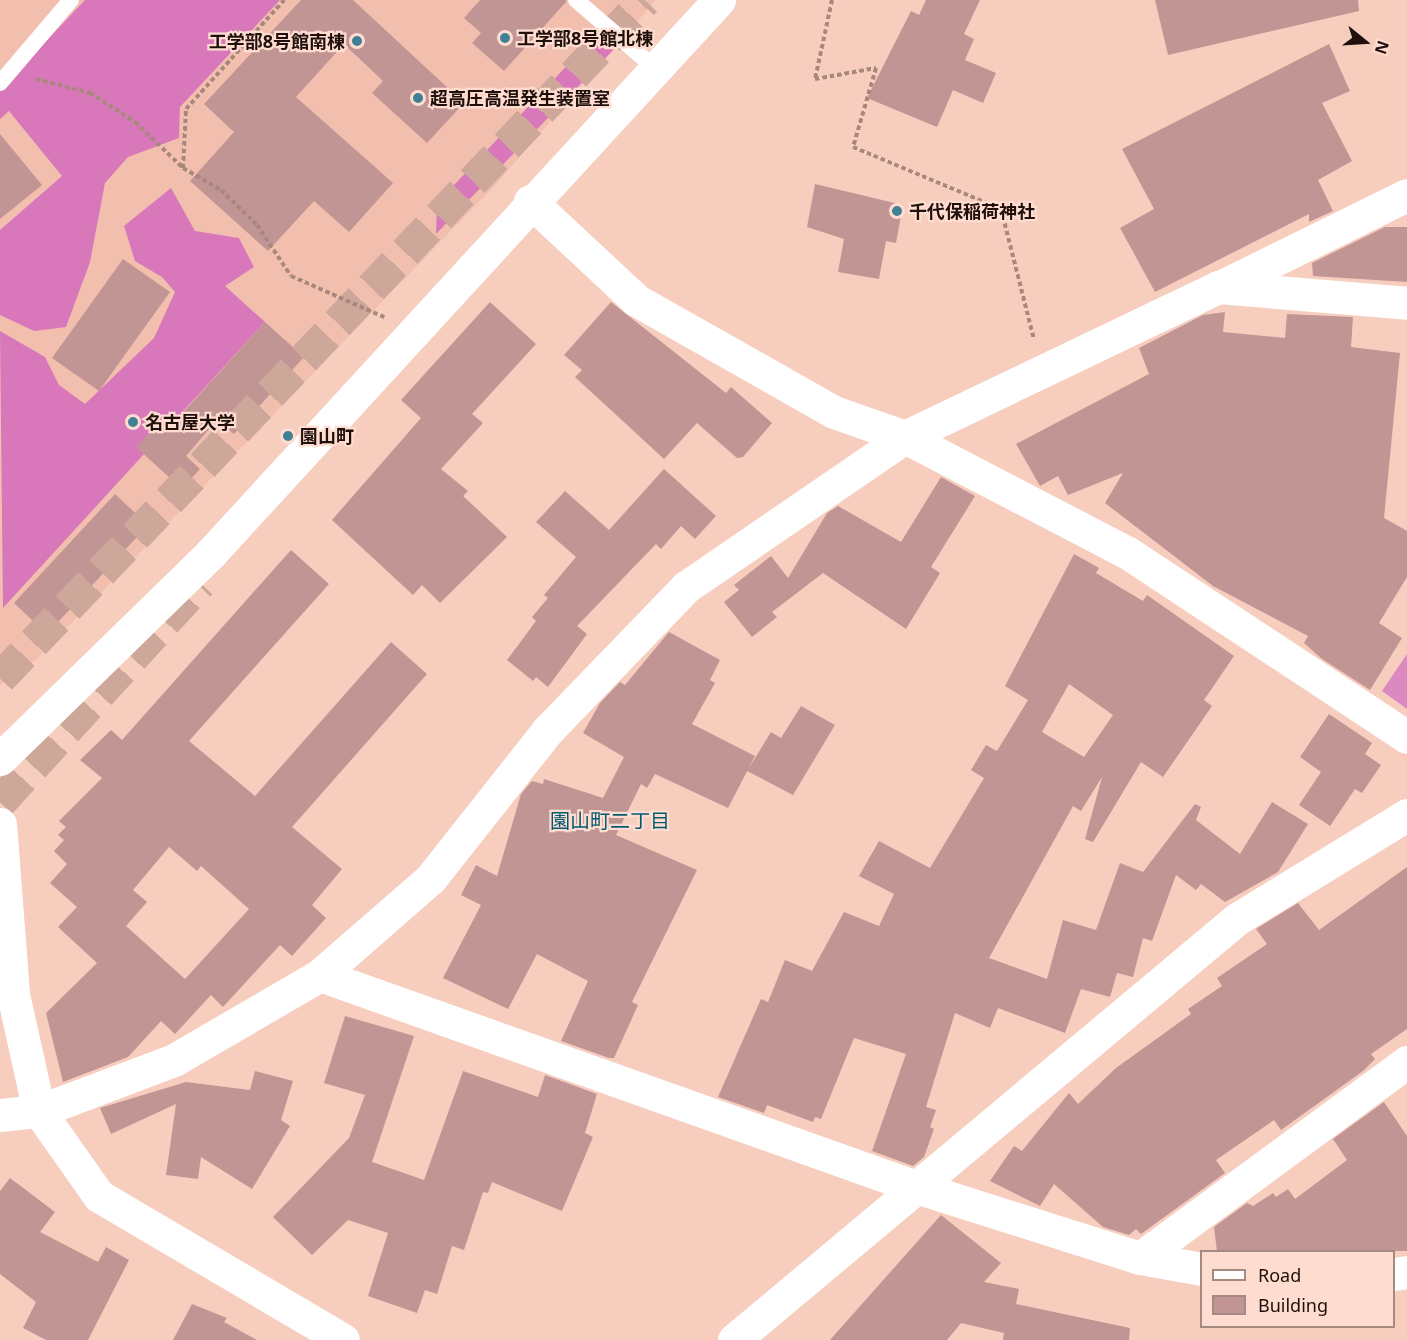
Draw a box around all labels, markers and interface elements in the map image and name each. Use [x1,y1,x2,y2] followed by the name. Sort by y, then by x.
[1335,12,1395,72] north arrow
[517,27,653,49] place label: 工学部8号館北棟
[209,30,345,52] place label: 工学部8号館南棟
[498,31,512,45] marker: 工学部8号館北棟
[350,34,364,48] marker: 工学部8号館南棟
[1370,38,1395,57] text: N
[430,87,610,109] place label: 超高圧高温発生装置室
[411,91,425,105] marker: 超高圧高温発生装置室
[909,200,1035,222] place label: 千代保稲荷神社
[890,204,904,218] marker: 千代保稲荷神社
[145,411,235,433] place label: 名古屋大学
[126,415,140,429] marker: 名古屋大学
[300,425,354,447] place label: 園山町
[281,429,295,443] marker: 園山町
[550,808,670,832] district label: 園山町二丁目
[1200,1250,1395,1328] legend
[1258,1263,1301,1287] text: Road
[1258,1293,1328,1317] text: Building

